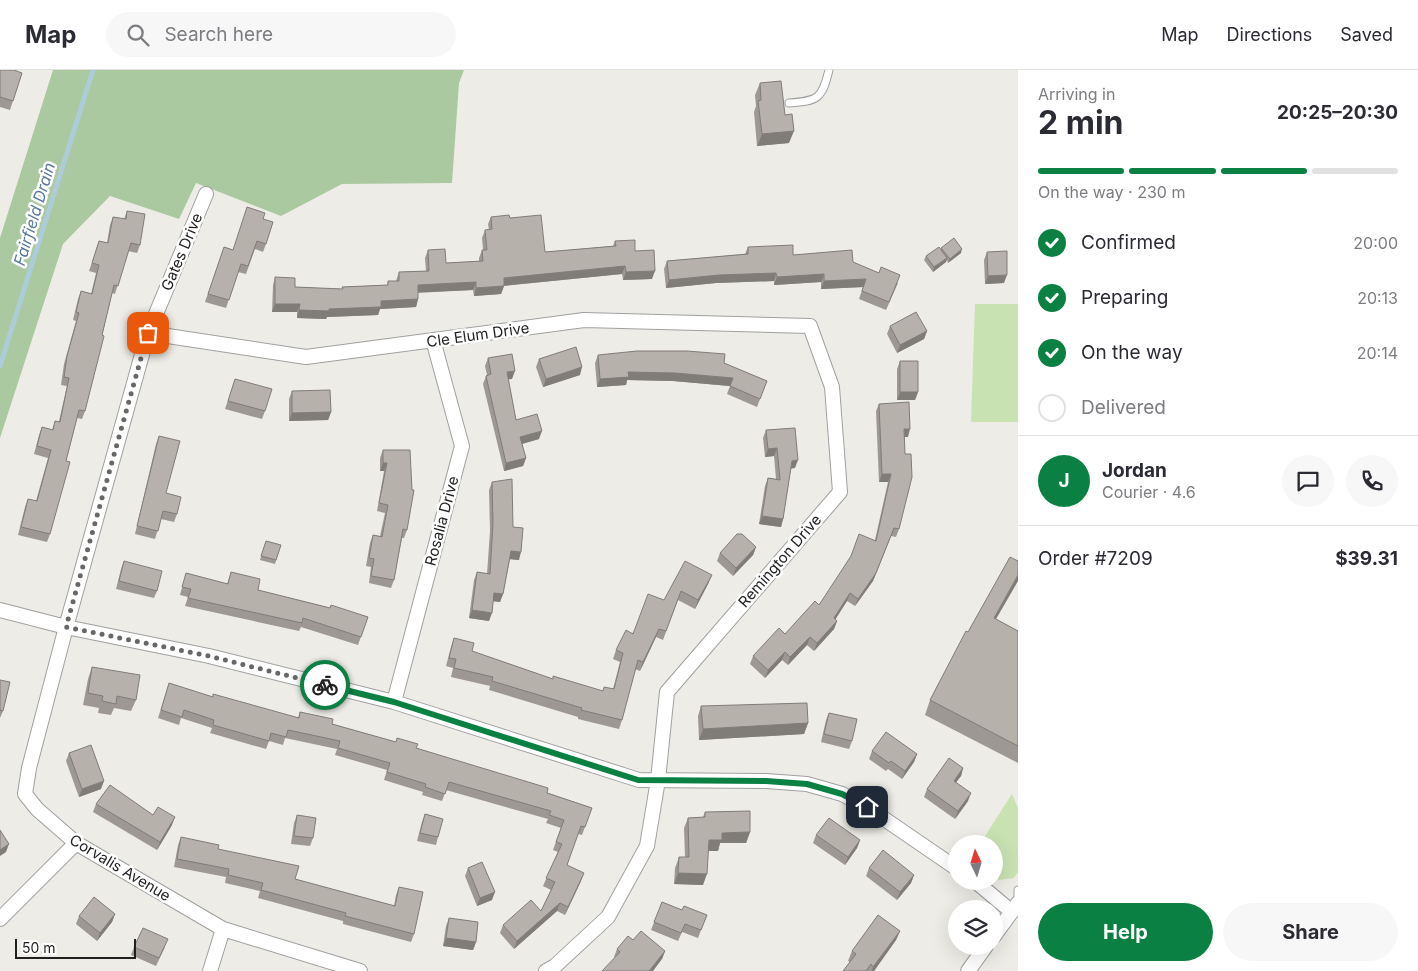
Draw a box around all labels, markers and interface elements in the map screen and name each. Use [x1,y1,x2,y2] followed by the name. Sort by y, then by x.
[106,12,456,57] search box
[25,20,76,49] text: Map
[124,21,152,49] icon: search
[164,23,273,46] text: Search here
[1161,24,1199,45] text: Map
[1227,24,1312,45] text: Directions
[1340,24,1393,45] text: Saved
[1038,84,1115,104] text: Arriving in
[1277,101,1398,124] text: 20:25–20:30
[1038,103,1124,142] text: 2 min
[9,160,59,268] water label: Fairfield Drain
[1038,182,1185,202] text: On the way · 230 m
[157,210,206,293] street label: Gates Drive
[1038,229,1066,257] icon: check
[1081,231,1176,254] text: Confirmed
[1353,233,1398,253] text: 20:00
[1038,284,1066,312] icon: check
[1081,286,1168,309] text: Preparing
[1357,288,1398,308] text: 20:13
[127,312,169,354] pin
[425,318,531,351] street label: Cle Elum Drive
[134,319,162,347] icon: bag
[1038,339,1066,367] icon: check
[1081,341,1183,364] text: On the way
[1357,343,1398,363] text: 20:14
[1081,396,1166,419] text: Delivered
[1282,455,1334,507] button: chat
[1346,455,1398,507] button: phone
[1102,459,1167,482] text: Jordan
[1058,469,1070,492] text: J
[420,474,463,568] street label: Rosalia Drive
[1102,482,1196,502] text: Courier · 4.6
[734,510,825,611] street label: Remington Drive
[1038,547,1153,570] text: Order #7209
[1335,547,1398,570] text: $39.31
[300,660,350,710] courier
[311,671,339,699] icon: bike
[846,786,888,828] pin
[853,793,881,821] icon: home
[66,830,174,905] street label: Corvalis Avenue
[948,835,1002,890] north arrow
[948,835,1003,955] map controls
[948,900,1003,955] button: layers
[1038,903,1213,961] button: Help
[1223,903,1398,961] button: Share
[15,936,136,959] scale bar
[22,939,56,956] text: 50 m

